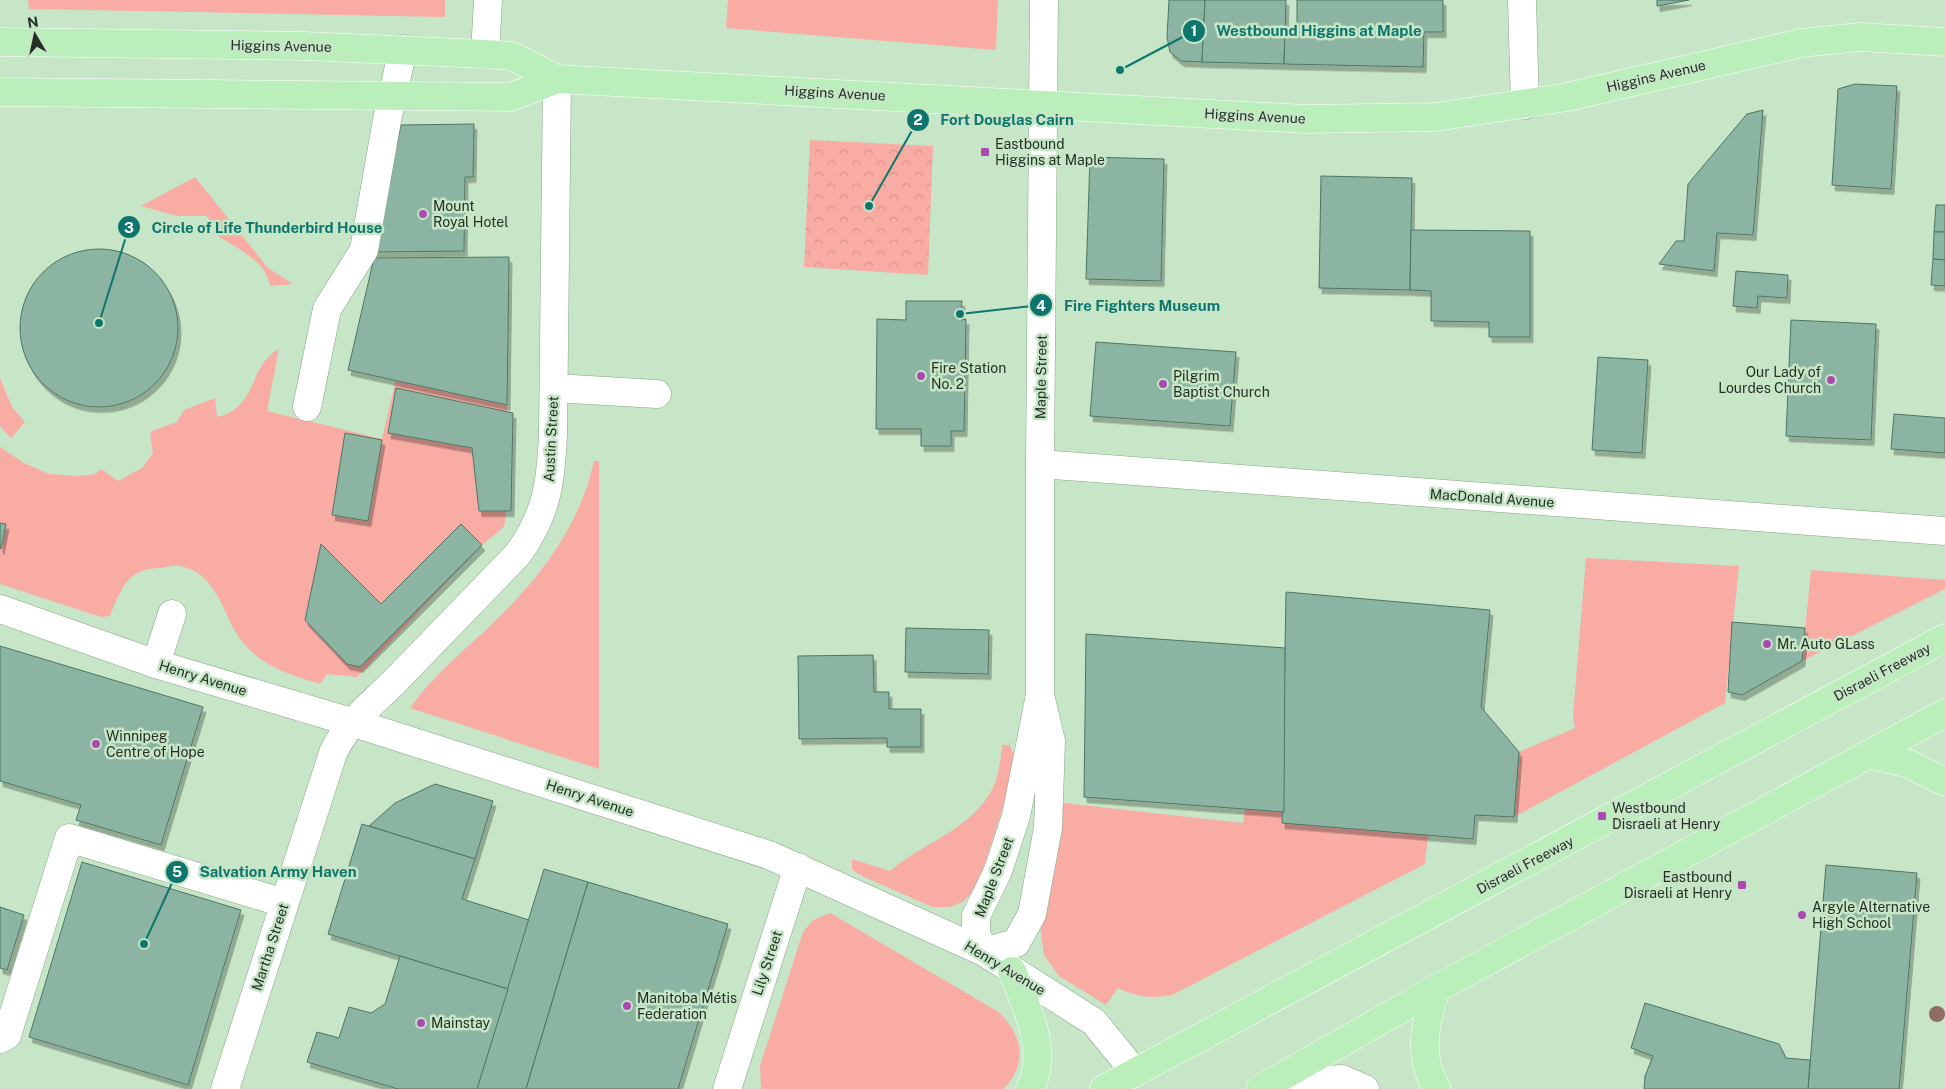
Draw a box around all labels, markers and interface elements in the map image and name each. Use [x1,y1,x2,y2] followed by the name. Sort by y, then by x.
[10,10,60,60] north arrow
[26,13,40,31] text: N
[1181,16,1431,46] callout: Westbound Higgins at Maple
[1191,22,1197,39] text: 1
[1216,22,1422,39] text: Westbound Higgins at Maple
[230,37,332,55] street label: Higgins Avenue
[1605,57,1707,95] street label: Higgins Avenue
[784,82,886,104] street label: Higgins Avenue
[906,105,1084,135] callout: Fort Douglas Cairn
[1204,105,1306,127] street label: Higgins Avenue
[913,111,923,128] text: 2
[940,111,1074,128] text: Fort Douglas Cairn
[995,136,1105,168] place label: Eastbound Higgins at Maple
[979,146,991,158] marker: Eastbound Higgins at Maple
[433,198,508,230] place label: Mount Royal Hotel
[417,208,429,220] marker: Mount Royal Hotel
[116,212,392,242] callout: Circle of Life Thunderbird House
[124,219,134,236] text: 3
[151,219,383,236] text: Circle of Life Thunderbird House
[1029,290,1230,320] callout: Fire Fighters Museum
[1036,297,1046,314] text: 4
[1064,297,1220,314] text: Fire Fighters Museum
[1032,335,1050,419] street label: Maple Street
[931,360,1006,392] place label: Fire Station No. 2
[1718,364,1821,396] place label: Our Lady of Lourdes Church
[1173,368,1270,400] place label: Pilgrim Baptist Church
[915,370,927,382] marker: Fire Station No. 2
[1825,374,1837,386] marker: Our Lady of Lourdes Church
[1157,378,1169,390] marker: Pilgrim Baptist Church
[541,396,561,482] street label: Austin Street
[1429,486,1555,510] street label: MacDonald Avenue
[1777,636,1875,652] place label: Mr. Auto GLass
[1761,638,1773,650] marker: Mr. Auto GLass
[1831,639,1934,704] street label: Disraeli Freeway
[157,657,249,699] street label: Henry Avenue
[106,728,205,760] place label: Winnipeg Centre of Hope
[90,738,102,750] marker: Winnipeg Centre of Hope
[544,776,636,820] street label: Henry Avenue
[1612,800,1721,832] place label: Westbound Disraeli at Henry
[1596,810,1608,822] marker: Westbound Disraeli at Henry
[1474,832,1577,897] street label: Disraeli Freeway
[971,835,1017,919] street label: Maple Street
[165,857,367,887] callout: Salvation Army Haven
[172,863,182,880] text: 5
[199,863,357,880] text: Salvation Army Haven
[1624,869,1733,901] place label: Eastbound Disraeli at Henry
[1736,879,1748,891] marker: Eastbound Disraeli at Henry
[1812,899,1930,931] place label: Argyle Alternative High School
[248,901,292,993] street label: Martha Street
[1796,909,1808,921] marker: Argyle Alternative High School
[749,929,785,997] street label: Lily Street
[962,938,1048,998] street label: Henry Avenue
[637,990,737,1022] place label: Manitoba Métis Federation
[621,1000,633,1012] marker: Manitoba Métis Federation
[431,1015,490,1031] place label: Mainstay
[415,1017,427,1029] marker: Mainstay

